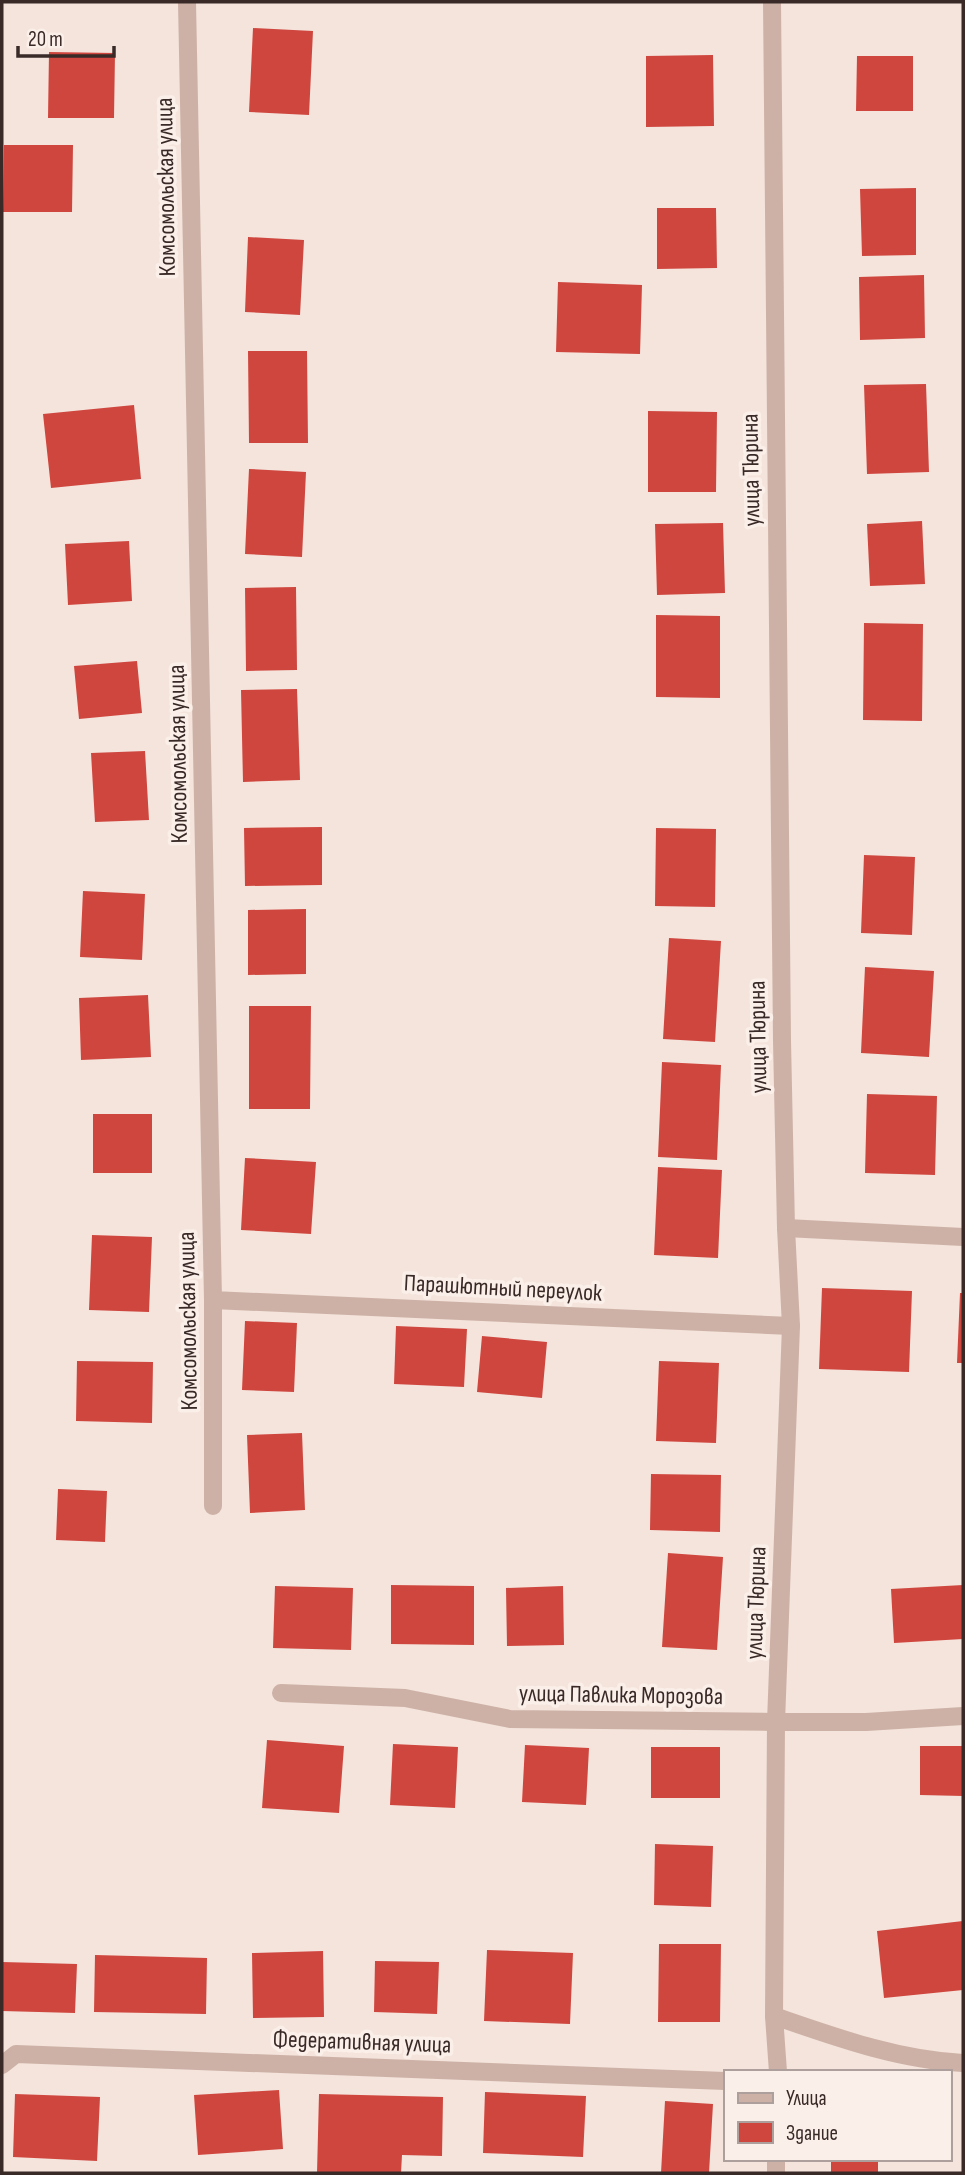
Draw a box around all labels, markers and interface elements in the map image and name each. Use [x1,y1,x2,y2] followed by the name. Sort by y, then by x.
[18,14,114,58] scale bar
[28,27,63,52] text: 20 m
[150,97,182,277] street label: Комсомольская улица
[736,413,766,527] street label: улица Тюрина
[162,664,194,844] street label: Комсомольская улица
[743,980,773,1094] street label: улица Тюрина
[172,1231,204,1411] street label: Комсомольская улица
[403,1268,604,1308] street label: Парашютный переулок
[740,1546,772,1660] street label: улица Тюрина
[519,1679,723,1711] street label: улица Павлика Морозова
[272,2024,452,2060] street label: Федеративная улица
[724,2070,951,2161] legend
[786,2086,827,2111] text: Улица
[786,2121,838,2146] text: Здание

